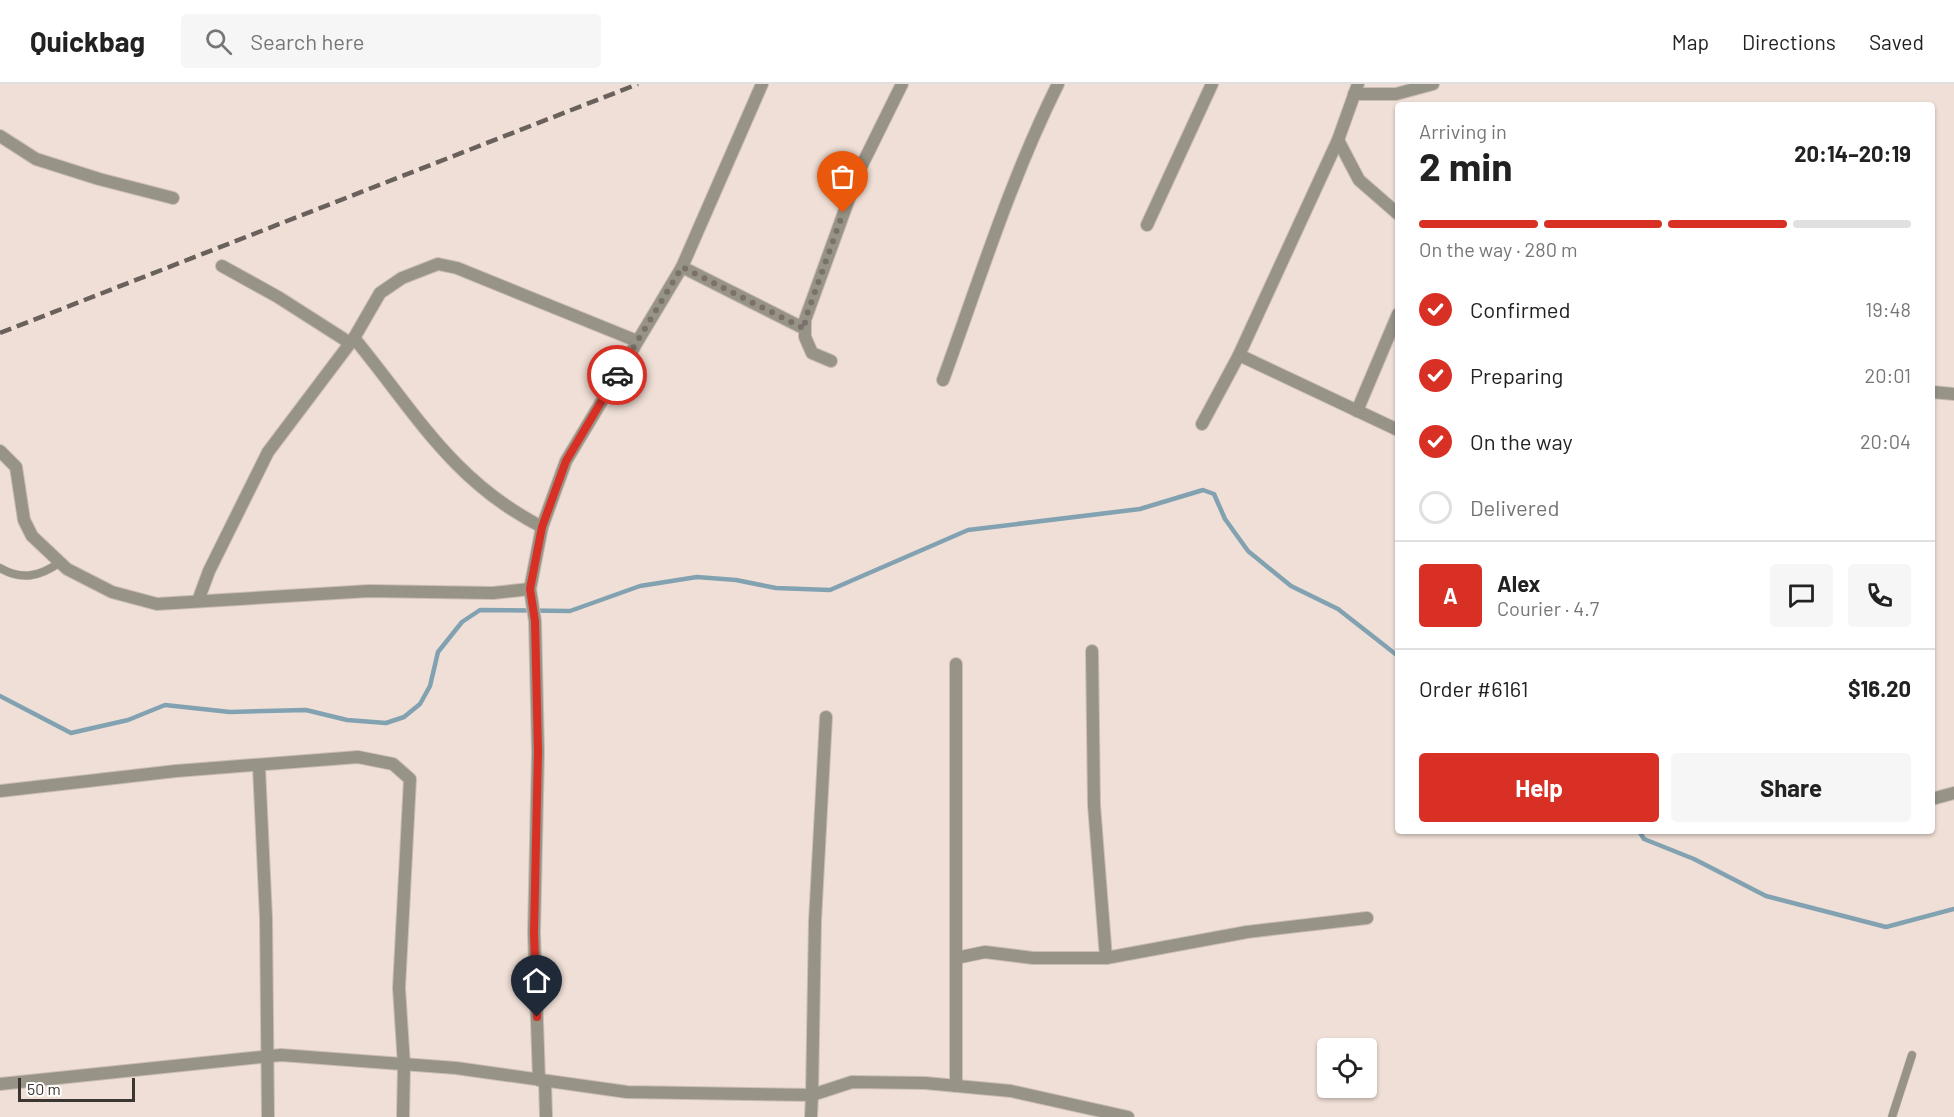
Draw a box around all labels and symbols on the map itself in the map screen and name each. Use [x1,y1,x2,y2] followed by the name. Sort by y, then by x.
[817,151,868,213] pin
[587,345,647,405] courier
[511,955,562,1017] pin
[18,1075,135,1102] scale bar

